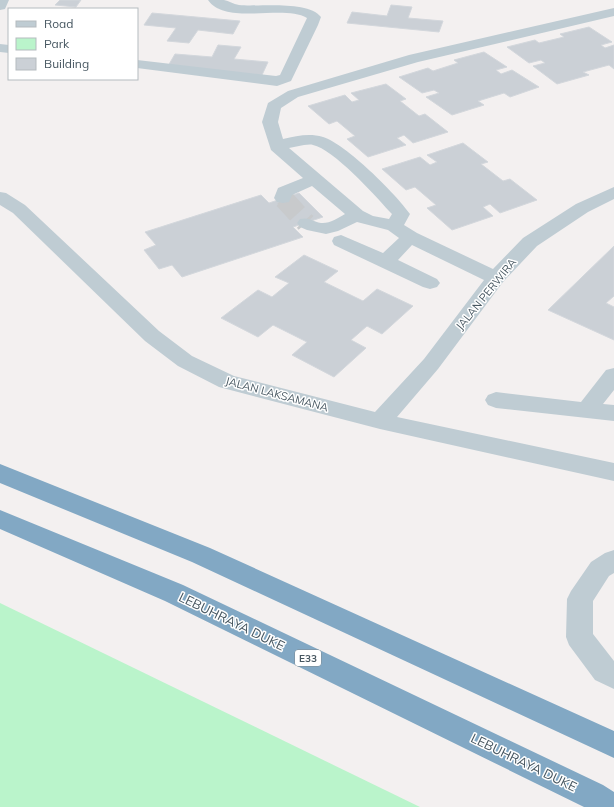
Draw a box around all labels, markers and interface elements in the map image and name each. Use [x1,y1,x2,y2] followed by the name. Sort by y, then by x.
[8,8,138,80] legend
[44,16,73,31] text: Road
[44,36,70,51] text: Park
[44,56,89,71] text: Building
[453,255,519,333] street label: JALAN PERWIRA
[224,374,330,414] street label: JALAN LAKSAMANA
[177,588,287,654] street label: LEBUHRAYA DUKE
[295,650,321,666] road number: E33
[469,729,579,795] street label: LEBUHRAYA DUKE

